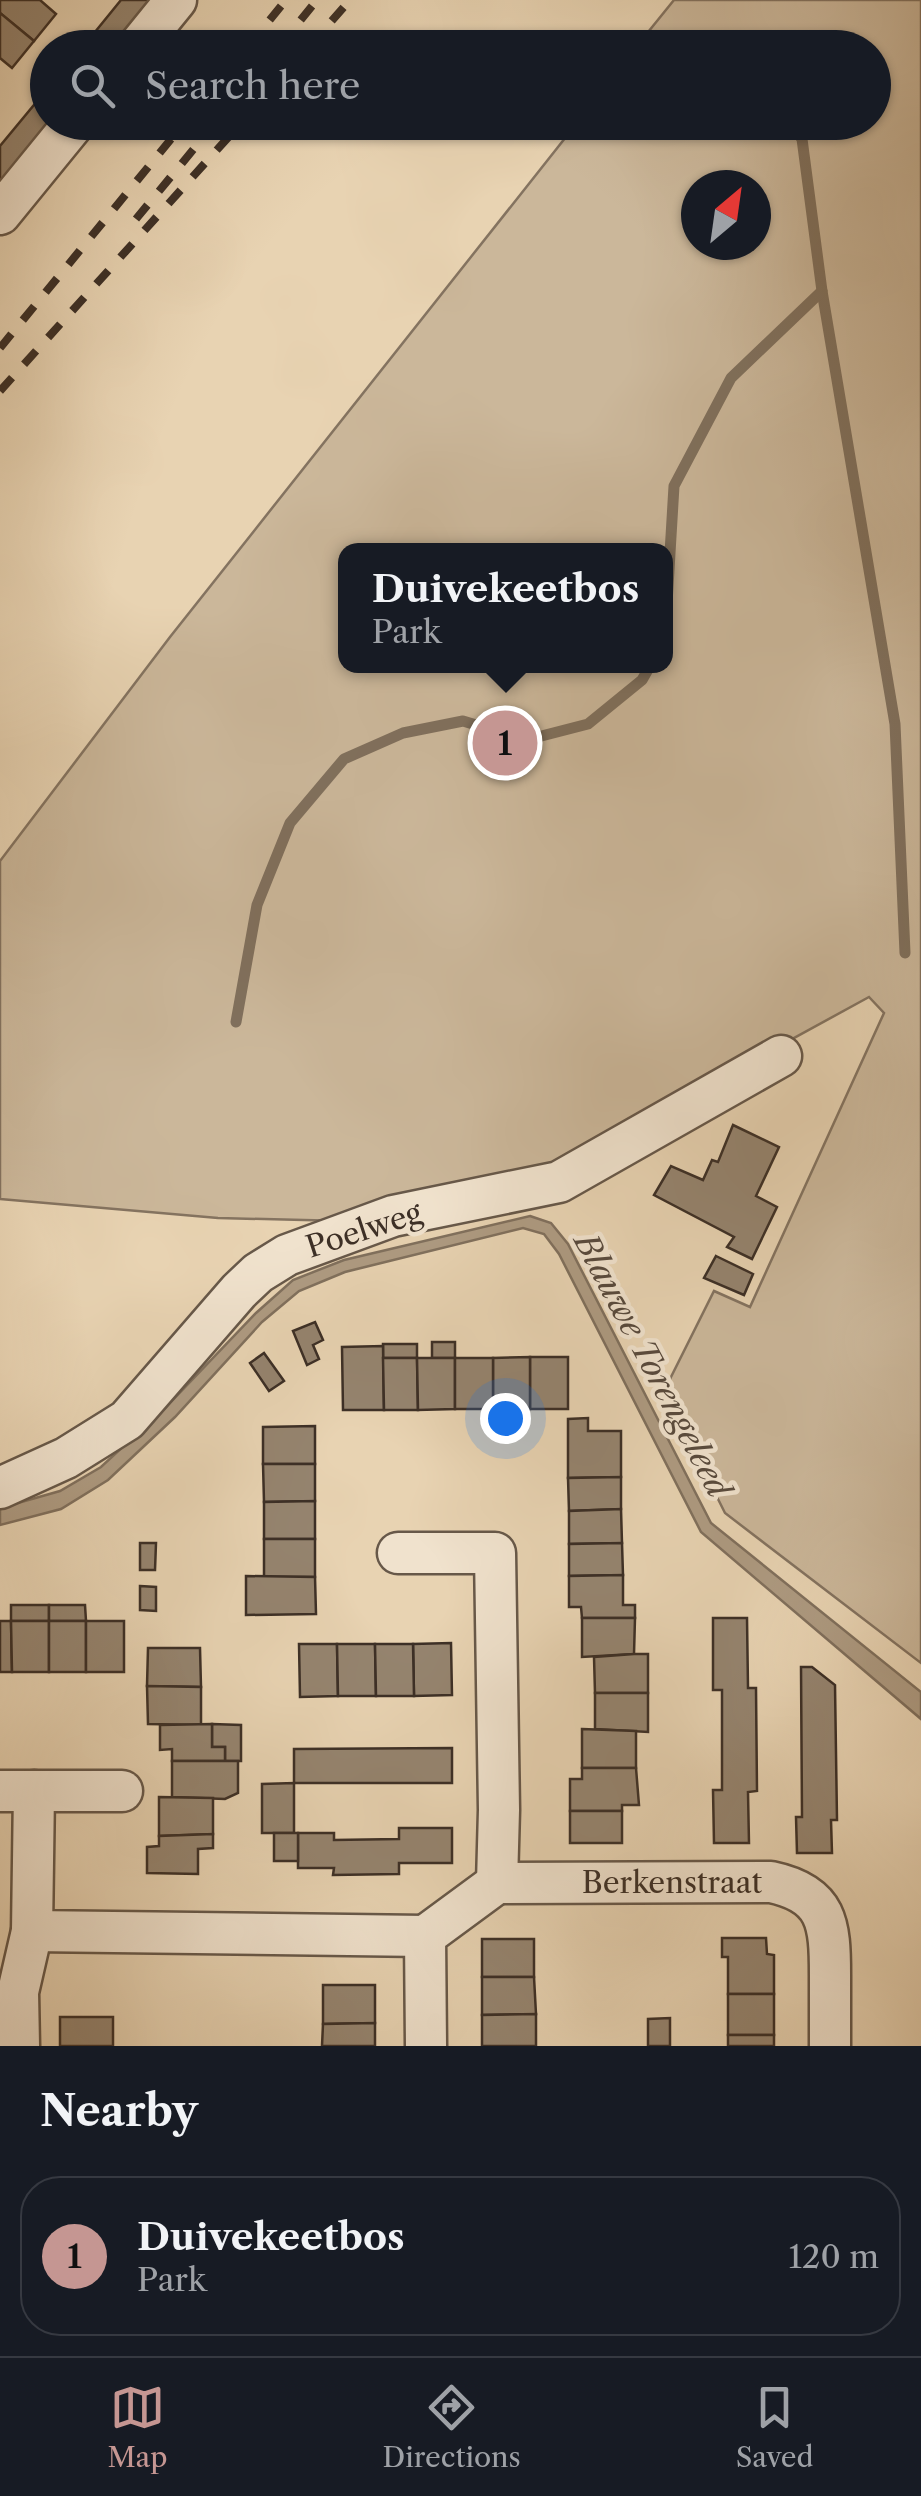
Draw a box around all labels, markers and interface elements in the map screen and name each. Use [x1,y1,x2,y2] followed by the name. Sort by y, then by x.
[30,30,891,140] search box
[65,58,120,113] icon: search
[145,62,360,109] text: Search here
[681,170,771,260] north arrow
[338,543,673,673] popup
[372,565,639,612] text: Duivekeetbos
[372,612,441,651] text: Park
[472,706,538,780] pin: 1
[301,1193,427,1266] street label: Poelweg
[565,1223,740,1506] water label: Blauwe Torengeleed
[480,1393,531,1444] your location
[582,1864,763,1901] street label: Berkenstraat
[40,2085,198,2137] text: Nearby
[137,2213,405,2260] text: Duivekeetbos
[67,2237,82,2276] text: 1
[789,2237,879,2276] text: 120 m
[137,2260,207,2299] text: Park
[107,2380,168,2474] tab: Map
[382,2380,521,2474] tab: Directions
[736,2380,814,2474] tab: Saved

